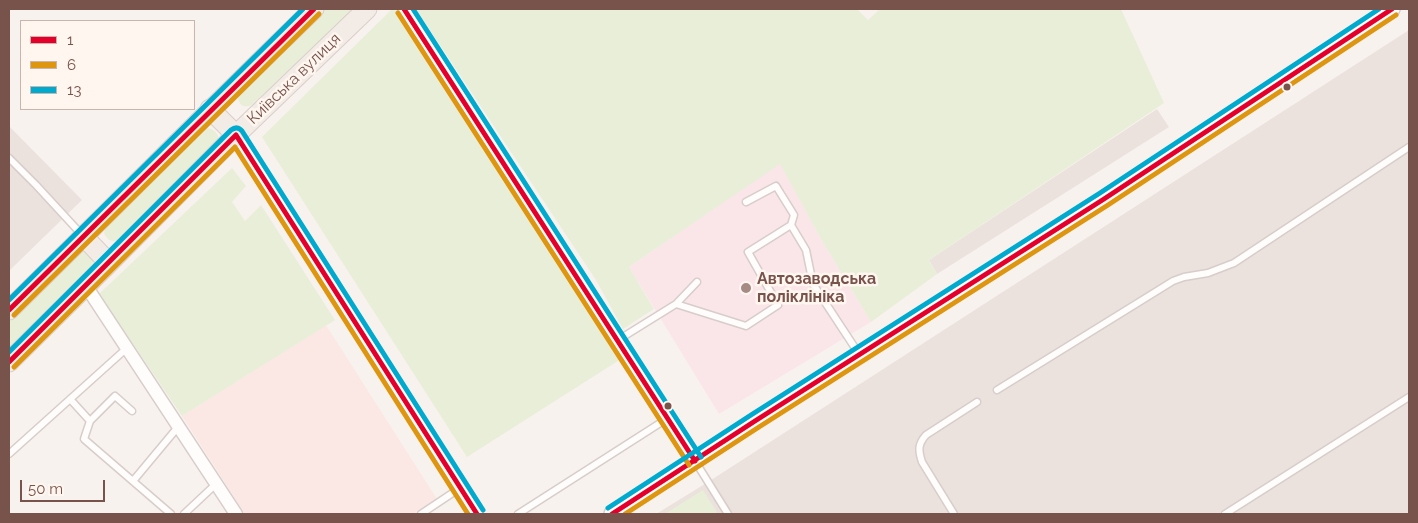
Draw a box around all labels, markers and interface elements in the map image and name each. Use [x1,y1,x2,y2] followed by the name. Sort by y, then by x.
[20,20,195,110] legend
[243,29,345,129] street label: Київська вулиця
[67,31,73,49] text: 1
[67,56,76,74] text: 6
[67,81,81,99] text: 13
[1282,82,1292,92] unlabelled marker
[757,269,876,307] place label: Автозаводська поліклініка
[739,281,753,295] marker: Автозаводська поліклініка
[663,401,673,411] unlabelled marker
[22,470,108,502] scale bar
[28,480,63,498] text: 50 m

